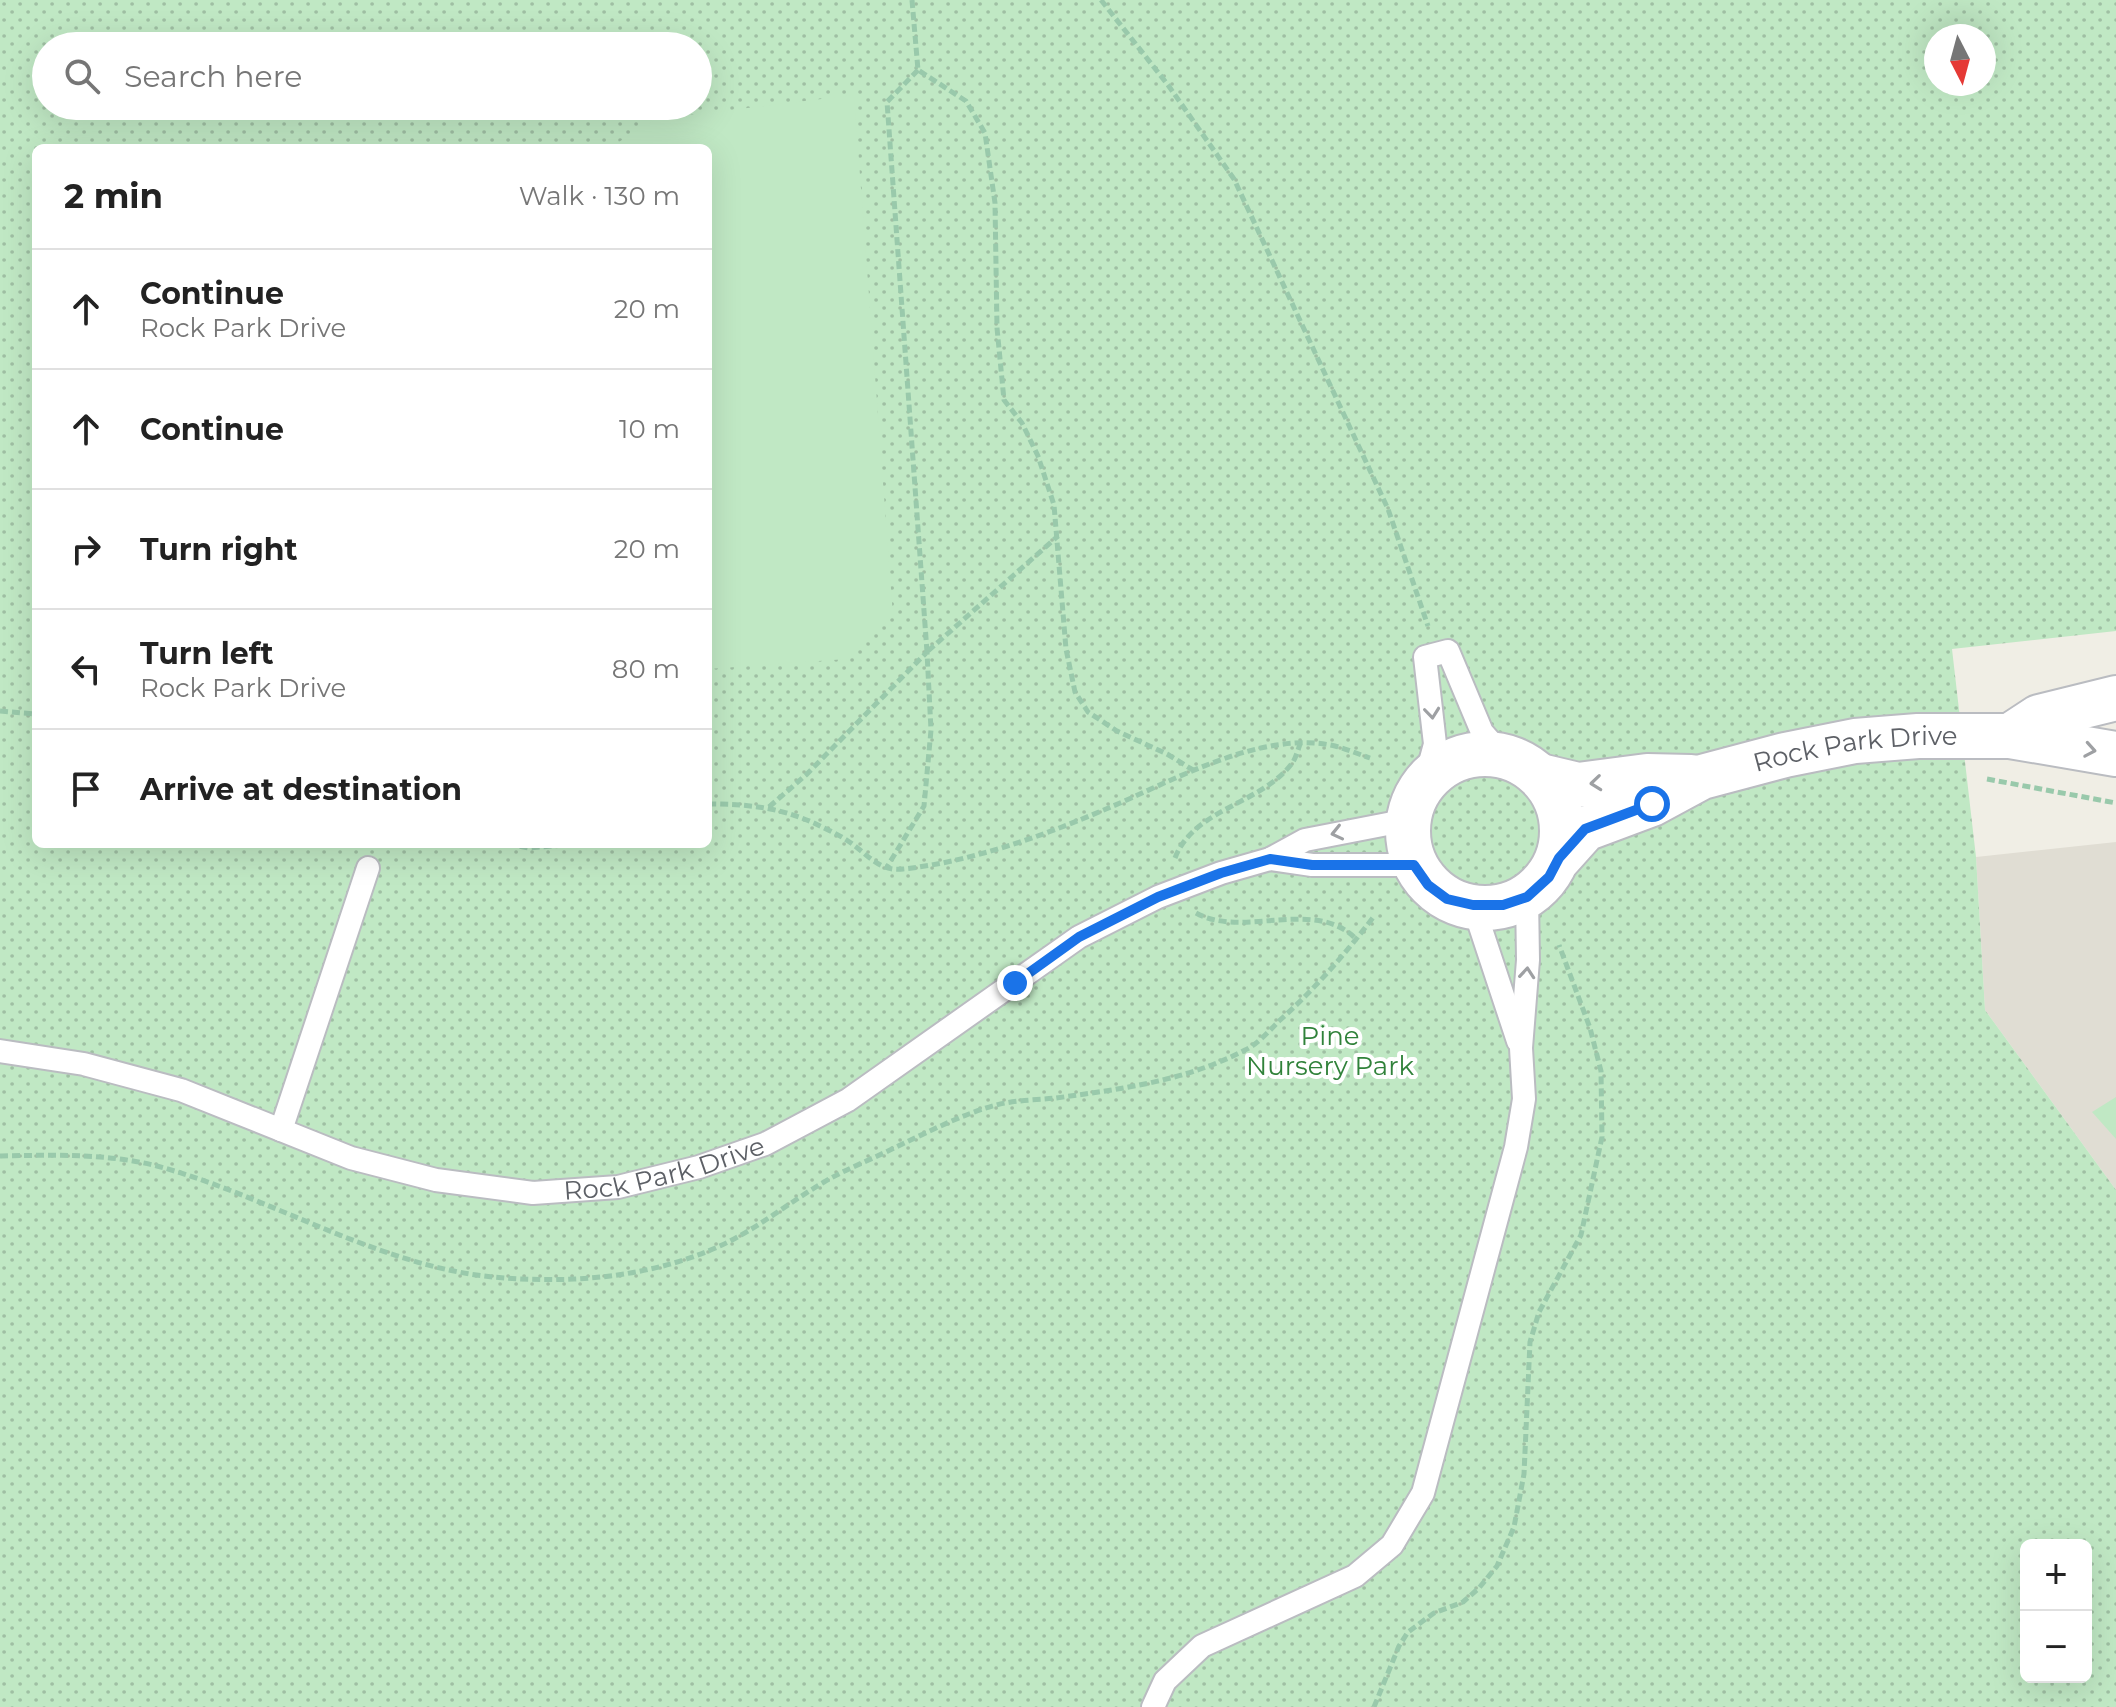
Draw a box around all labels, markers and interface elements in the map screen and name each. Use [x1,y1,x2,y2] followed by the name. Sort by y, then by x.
[1924,24,1996,96] north arrow
[32,32,712,120] search box
[60,54,104,98] icon: search
[124,58,302,95] text: Search here
[64,175,163,217] text: 2 min
[519,180,680,212] text: Walk · 130 m
[140,275,284,312] text: Continue
[64,287,108,331] icon: ahead
[614,293,680,325] text: 20 m
[140,312,346,344] text: Rock Park Drive
[64,407,108,451] icon: ahead
[140,411,284,448] text: Continue
[619,413,680,445] text: 10 m
[64,527,108,571] icon: right
[140,531,297,568] text: Turn right
[614,533,680,565] text: 20 m
[140,635,273,672] text: Turn left
[64,647,108,691] icon: left
[612,653,680,685] text: 80 m
[140,672,346,704] text: Rock Park Drive
[1424,707,1441,720] one-way arrow
[1750,720,1957,779] street label: Rock Park Drive
[2084,740,2097,757] one-way arrow
[64,767,108,811] icon: arrive
[140,771,462,808] text: Arrive at destination
[1589,775,1602,792] one-way arrow
[1634,786,1670,822] route start
[1330,823,1344,840] one-way arrow
[997,965,1033,1001] route end
[1518,966,1535,979] one-way arrow
[1246,1020,1414,1082] park label: Pine Nursery Park
[562,1129,769,1207] street label: Rock Park Drive
[2020,1539,2092,1683] map controls
[2020,1539,2092,1611] button: +
[2020,1611,2092,1683] button: −

